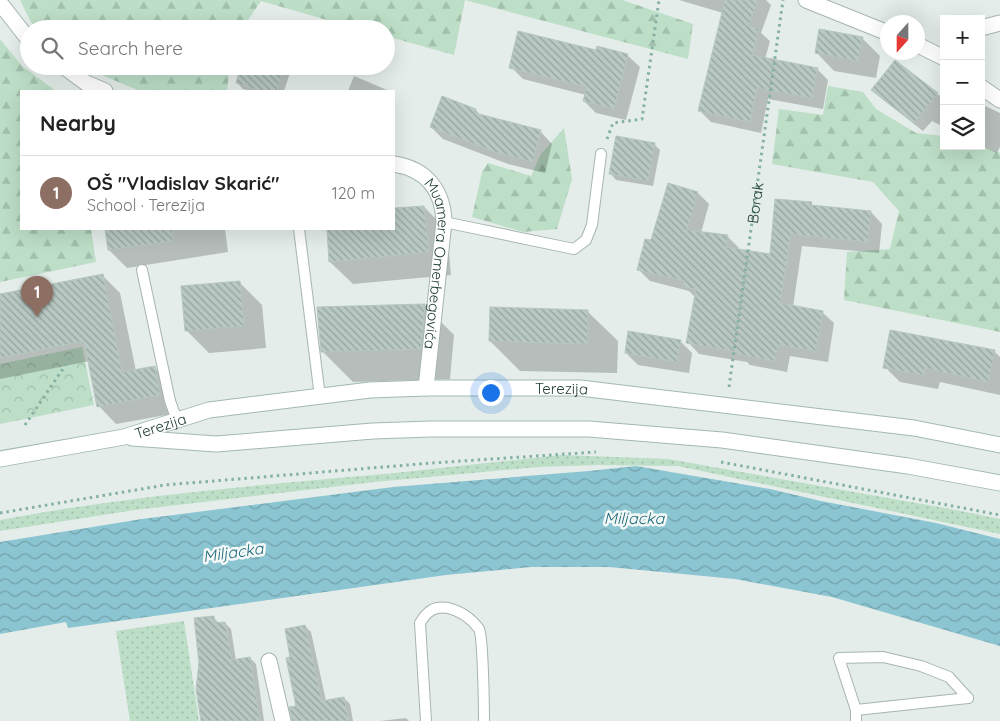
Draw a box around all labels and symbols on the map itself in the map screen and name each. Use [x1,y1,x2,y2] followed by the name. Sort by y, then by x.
[880,15,925,60] north arrow
[421,174,454,350] street label: Muamera Omerbegovića
[742,181,767,225] street label: Borak
[21,276,53,317] pin: 1
[535,378,589,398] street label: Terezija
[478,380,504,406] your location
[132,408,189,443] street label: Terezija
[604,508,666,528] water label: Miljacka
[202,538,266,566] water label: Miljacka

